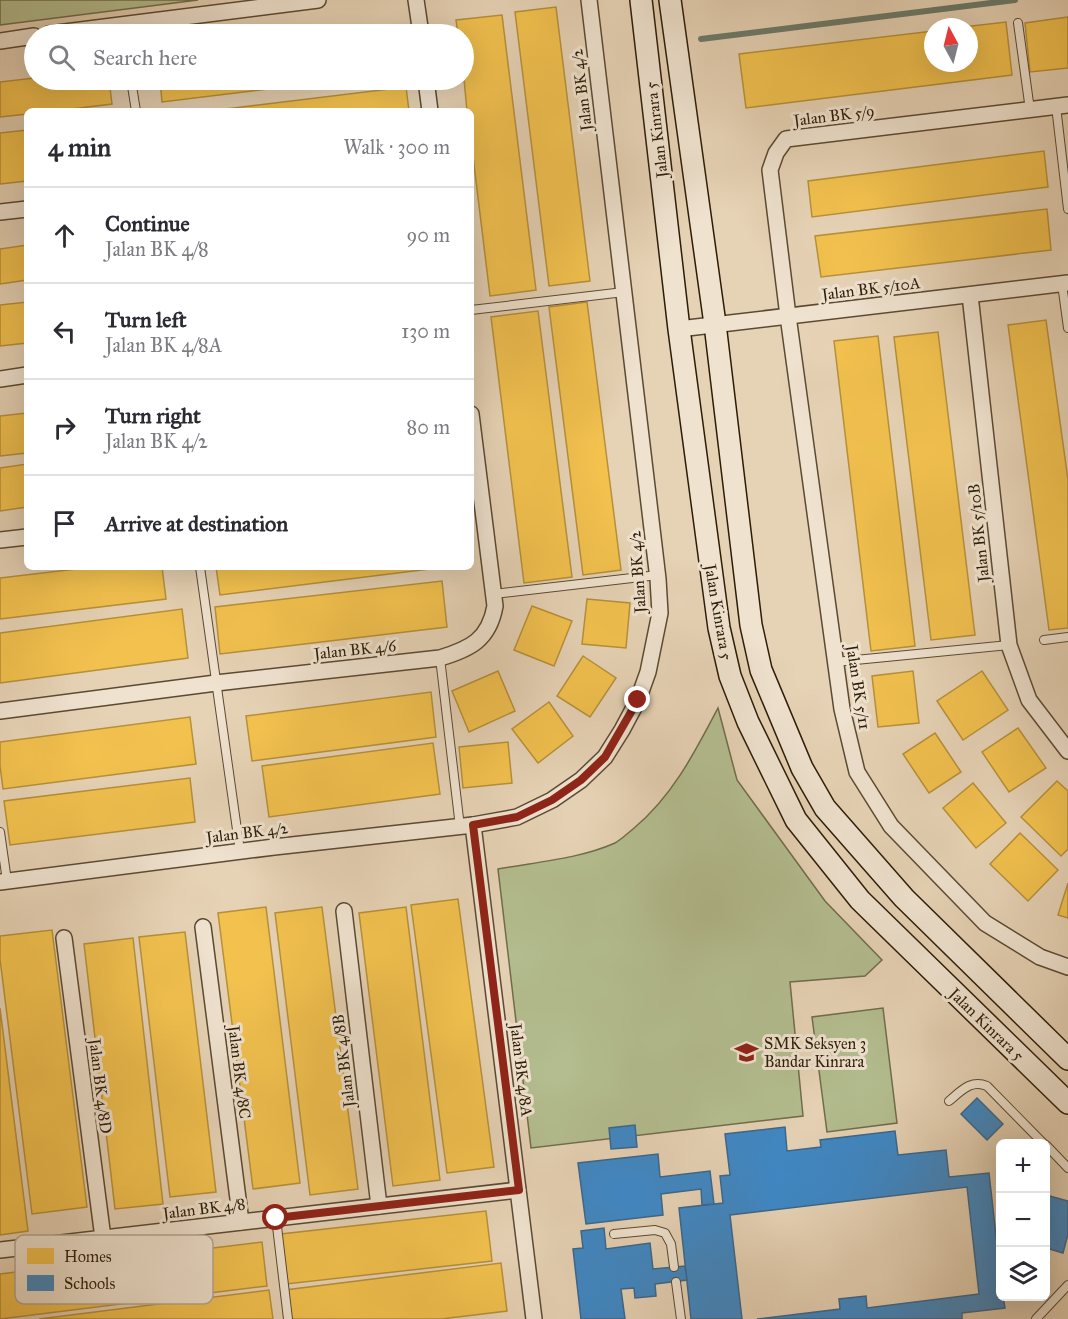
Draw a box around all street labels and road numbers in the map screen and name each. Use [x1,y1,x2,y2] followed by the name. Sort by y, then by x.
[567,48,597,134] street label: Jalan BK 4/2
[641,80,673,181] street label: Jalan Kinrara 5
[791,101,876,131] street label: Jalan BK 5/9
[819,273,922,305] street label: Jalan BK 5/10A
[964,483,994,585] street label: Jalan BK 5/10B
[625,530,651,616] street label: Jalan BK 4/2
[699,561,736,662] street label: Jalan Kinrara 5
[311,636,398,664] street label: Jalan BK 4/6
[841,641,875,731] street label: Jalan BK 5/11
[203,818,289,848] street label: Jalan BK 4/2
[943,982,1028,1066] street label: Jalan Kinrara 5
[328,1013,360,1111] street label: Jalan BK 4/8B
[505,1020,537,1118] street label: Jalan BK 4/8A
[223,1022,255,1120] street label: Jalan BK 4/8C
[84,1035,116,1135] street label: Jalan BK 4/8D
[160,1194,247,1224] street label: Jalan BK 4/8

